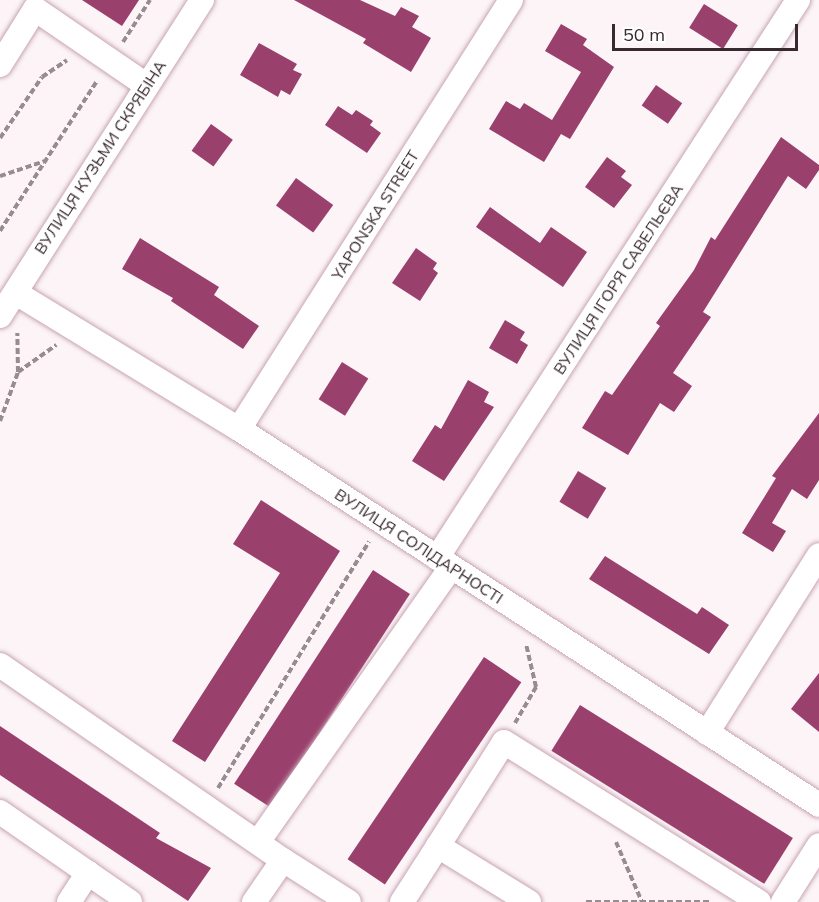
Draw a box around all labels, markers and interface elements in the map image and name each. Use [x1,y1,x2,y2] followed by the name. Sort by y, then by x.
[615,12,801,50] scale bar
[623,23,665,46] text: 50 m
[30,56,170,258] street label: ВУЛИЦЯ КУЗЬМИ СКРЯБІНА
[327,147,423,283] street label: YAPONSKA STREET
[549,180,687,378] street label: ВУЛИЦЯ ІГОРЯ САВЕЛЬЄВА
[331,484,507,608] street label: ВУЛИЦЯ СОЛІДАРНОСТІ

